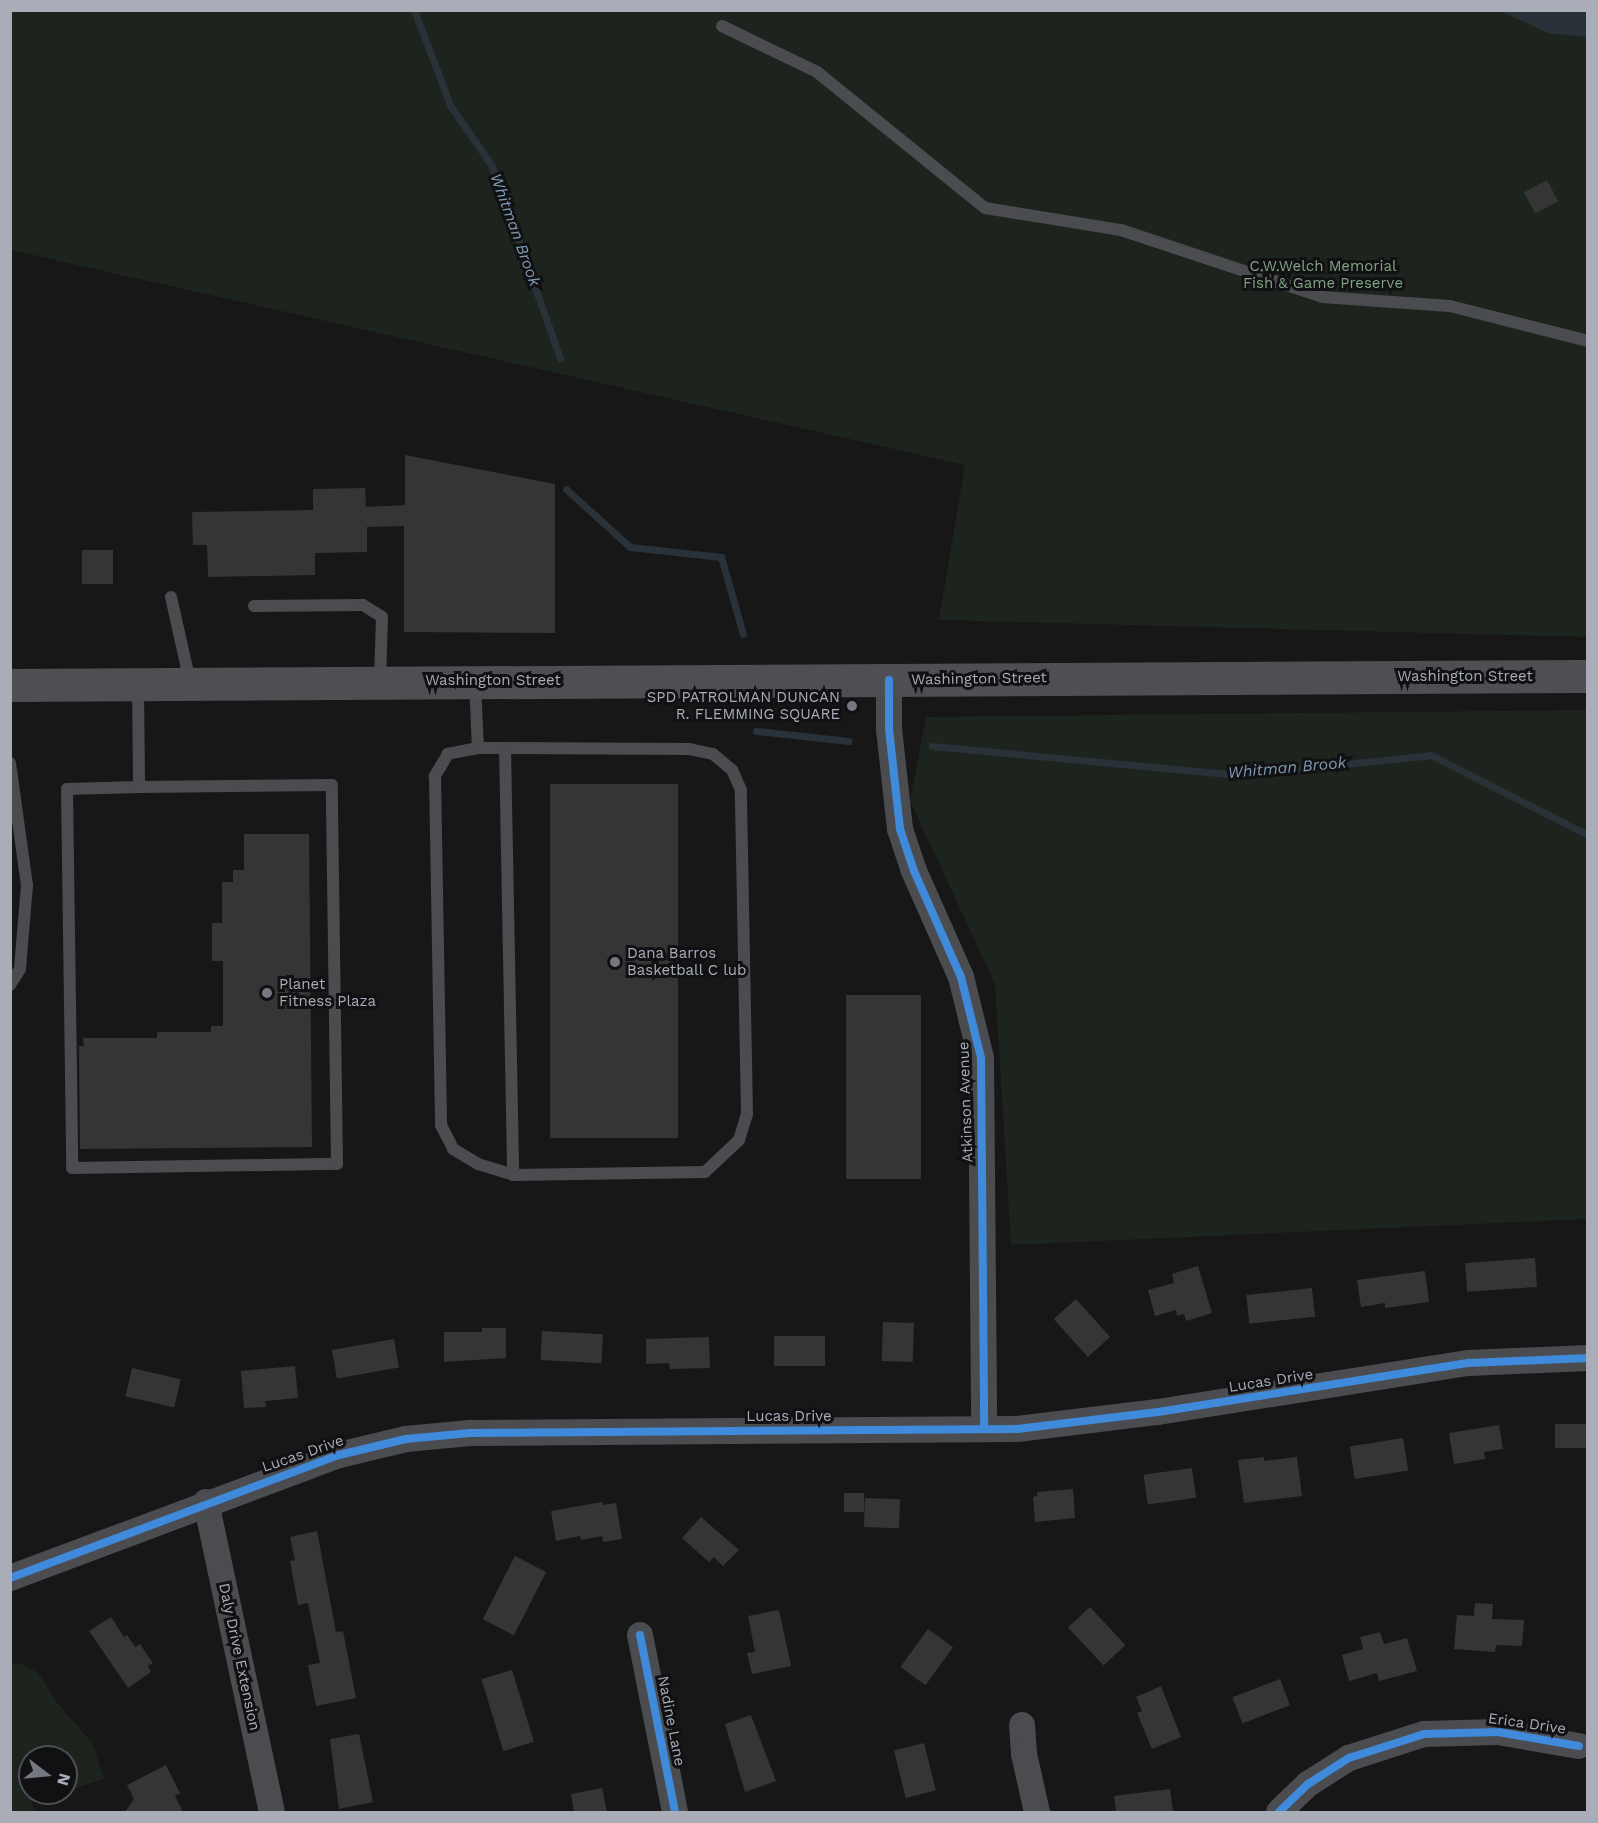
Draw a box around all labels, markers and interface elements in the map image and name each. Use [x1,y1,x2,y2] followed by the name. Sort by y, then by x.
[486,171,544,289] water label: Whitman Brook
[1243,257,1403,292] park label: C.W.Welch Memorial Fish & Game Preserve
[1397,668,1533,686] street label: Washington Street
[911,669,1047,689] street label: Washington Street
[425,672,561,690] street label: Washington Street
[647,688,840,723] place label: SPD PATROLMAN DUNCAN R. FLEMMING SQUARE
[845,699,859,713] marker: SPD PATROLMAN DUNCAN R. FLEMMING SQUARE
[1227,753,1347,783] water label: Whitman Brook
[627,944,747,979] place label: Dana Barros Basketball C lub
[608,955,622,969] marker: Dana Barros Basketball C lub
[279,975,376,1010] place label: Planet Fitness Plaza
[260,986,274,1000] marker: Planet Fitness Plaza
[955,1041,977,1163] street label: Atkinson Avenue
[1227,1365,1315,1397] street label: Lucas Drive
[746,1408,832,1426] street label: Lucas Drive
[260,1432,346,1476] street label: Lucas Drive
[215,1581,263,1733] street label: Daly Drive Extension
[653,1674,689,1768] street label: Nadine Lane
[1487,1710,1567,1738] street label: Erica Drive
[18,1745,78,1805] north arrow
[53,1771,75,1788] text: N

